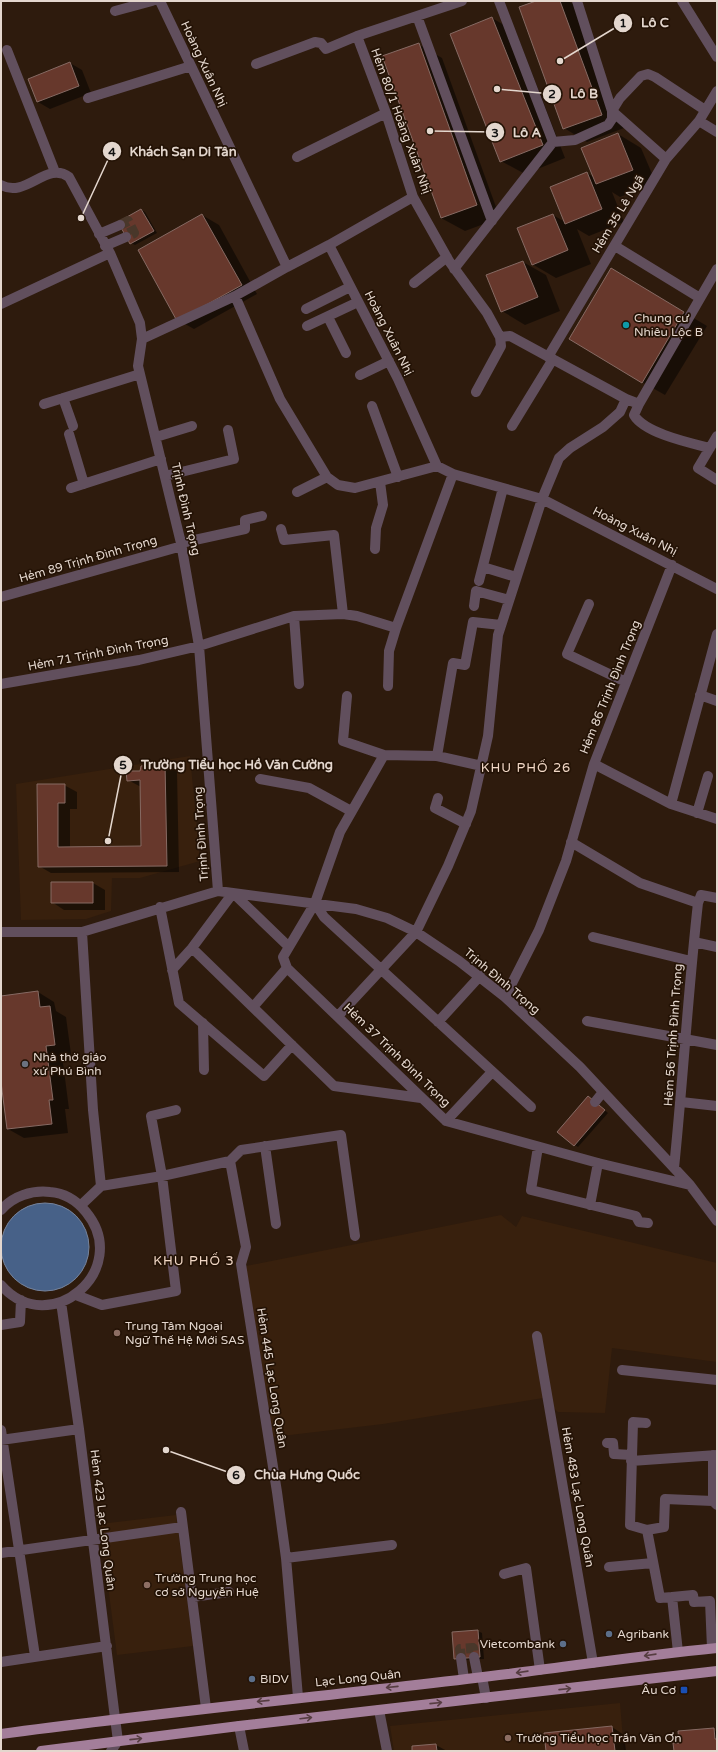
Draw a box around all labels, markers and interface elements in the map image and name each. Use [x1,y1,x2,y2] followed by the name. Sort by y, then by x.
[613,10,676,35] callout: Lô C
[641,15,669,31] text: Lô C
[619,16,627,30] text: 1
[178,19,230,109] street label: Hoàng Xuân Nhị
[368,46,434,196] street label: Hẻm 80/1 Hoàng Xuân Nhị
[542,81,606,106] callout: Lô B
[570,86,598,102] text: Lô B
[548,87,556,101] text: 2
[485,120,550,145] callout: Lô A
[513,125,542,141] text: Lô A
[491,126,499,140] text: 3
[102,139,245,164] callout: Khách Sạn Di Tân
[129,144,237,160] text: Khách Sạn Di Tân
[108,145,116,159] text: 4
[589,172,647,256] street label: Hẻm 35 Lê Ngã
[362,288,416,378] street label: Hoàng Xuân Nhị
[634,311,703,339] place label: Chung cư Nhiêu Lộc B
[621,320,631,330] marker: Chung cư Nhiêu Lộc B
[169,461,203,557] street label: Trịnh Đình Trọng
[590,504,680,558] street label: Hoàng Xuân Nhị
[17,533,159,585] street label: Hẻm 89 Trịnh Đình Trọng
[577,618,643,756] street label: Hẻm 86 Trịnh Đình Trọng
[27,633,169,673] street label: Hẻm 71 Trịnh Đình Trọng
[113,752,341,777] callout: Trường Tiểu học Hồ Văn Cường
[140,757,333,773] text: Trường Tiểu học Hồ Văn Cường
[119,758,127,772] text: 5
[481,759,571,776] district label: KHU PHỐ 26
[191,786,211,882] street label: Trịnh Đình Trọng
[461,945,543,1017] street label: Trịnh Đình Trọng
[661,963,685,1107] street label: Hẻm 56 Trịnh Đình Trọng
[341,1000,453,1110] street label: Hẻm 37 Trịnh Đình Trọng
[33,1050,107,1078] place label: Nhà thờ giáo xứ Phú Bình
[20,1059,30,1069] marker: Nhà thờ giáo xứ Phú Bình
[153,1252,235,1269] district label: KHU PHỐ 3
[254,1307,290,1449] street label: Hẻm 445 Lạc Long Quân
[125,1319,244,1347] place label: Trung Tâm Ngoại Ngữ Thế Hệ Mới SAS
[112,1328,122,1338] marker: Trung Tâm Ngoại Ngữ Thế Hệ Mới SAS
[559,1426,597,1568] street label: Hẻm 483 Lạc Long Quân
[87,1449,119,1591] street label: Hẻm 423 Lạc Long Quân
[226,1462,367,1487] callout: Chùa Hưng Quốc
[254,1467,360,1483] text: Chùa Hưng Quốc
[232,1468,240,1482] text: 6
[155,1571,259,1599] place label: Trường Trung học cơ sở Nguyễn Huệ
[142,1580,152,1590] marker: Trường Trung học cơ sở Nguyễn Huệ
[617,1627,670,1641] place label: Agribank
[604,1629,614,1639] marker: Agribank
[480,1637,555,1651] place label: Vietcombank
[558,1639,568,1649] marker: Vietcombank
[644,1651,657,1659] one-way arrow
[314,1667,402,1689] street label: Lạc Long Quân
[515,1668,528,1676] one-way arrow
[260,1672,290,1686] place label: BIDV
[247,1674,257,1684] marker: BIDV
[386,1683,399,1691] one-way arrow
[641,1683,676,1697] place label: Âu Cơ
[558,1685,571,1693] one-way arrow
[679,1685,689,1695] marker: Âu Cơ
[257,1698,270,1705] one-way arrow
[429,1700,442,1707] one-way arrow
[299,1714,312,1722] one-way arrow
[516,1731,682,1745] place label: Trường Tiểu học Trần Văn Ơn
[503,1733,513,1743] marker: Trường Tiểu học Trần Văn Ơn
[129,1735,142,1743] one-way arrow

